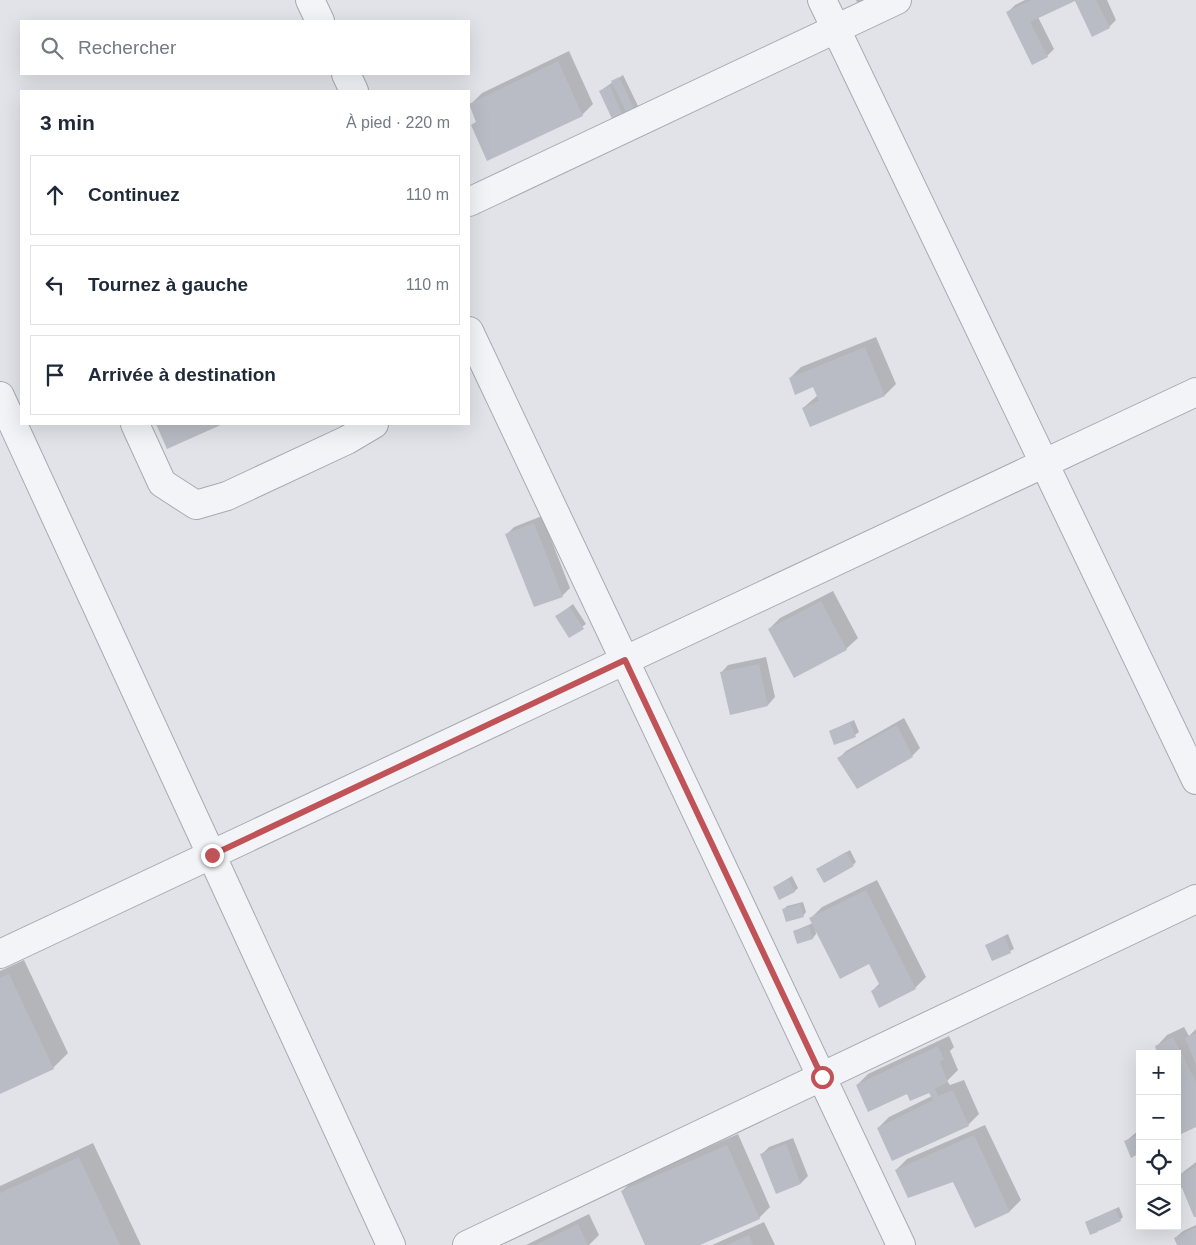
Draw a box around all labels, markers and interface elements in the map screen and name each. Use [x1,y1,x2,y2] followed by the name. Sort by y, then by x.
[20,20,470,75] search box
[38,34,66,62] icon: search
[78,37,176,58] text: Rechercher
[40,111,95,134] text: 3 min
[346,114,450,131] text: À pied · 220 m
[41,181,69,209] icon: ahead
[88,184,180,205] text: Continuez
[406,186,449,203] text: 110 m
[41,271,69,299] icon: left
[88,274,248,295] text: Tournez à gauche
[406,276,449,293] text: 110 m
[41,361,69,389] icon: arrive
[88,364,276,385] text: Arrivée à destination
[201,844,224,867] route end
[1136,1050,1181,1230] map controls
[1136,1050,1181,1095] button: +
[811,1066,834,1089] route start
[1136,1095,1181,1140] button: −
[1136,1140,1181,1185] button: locate
[1136,1185,1181,1230] button: layers

